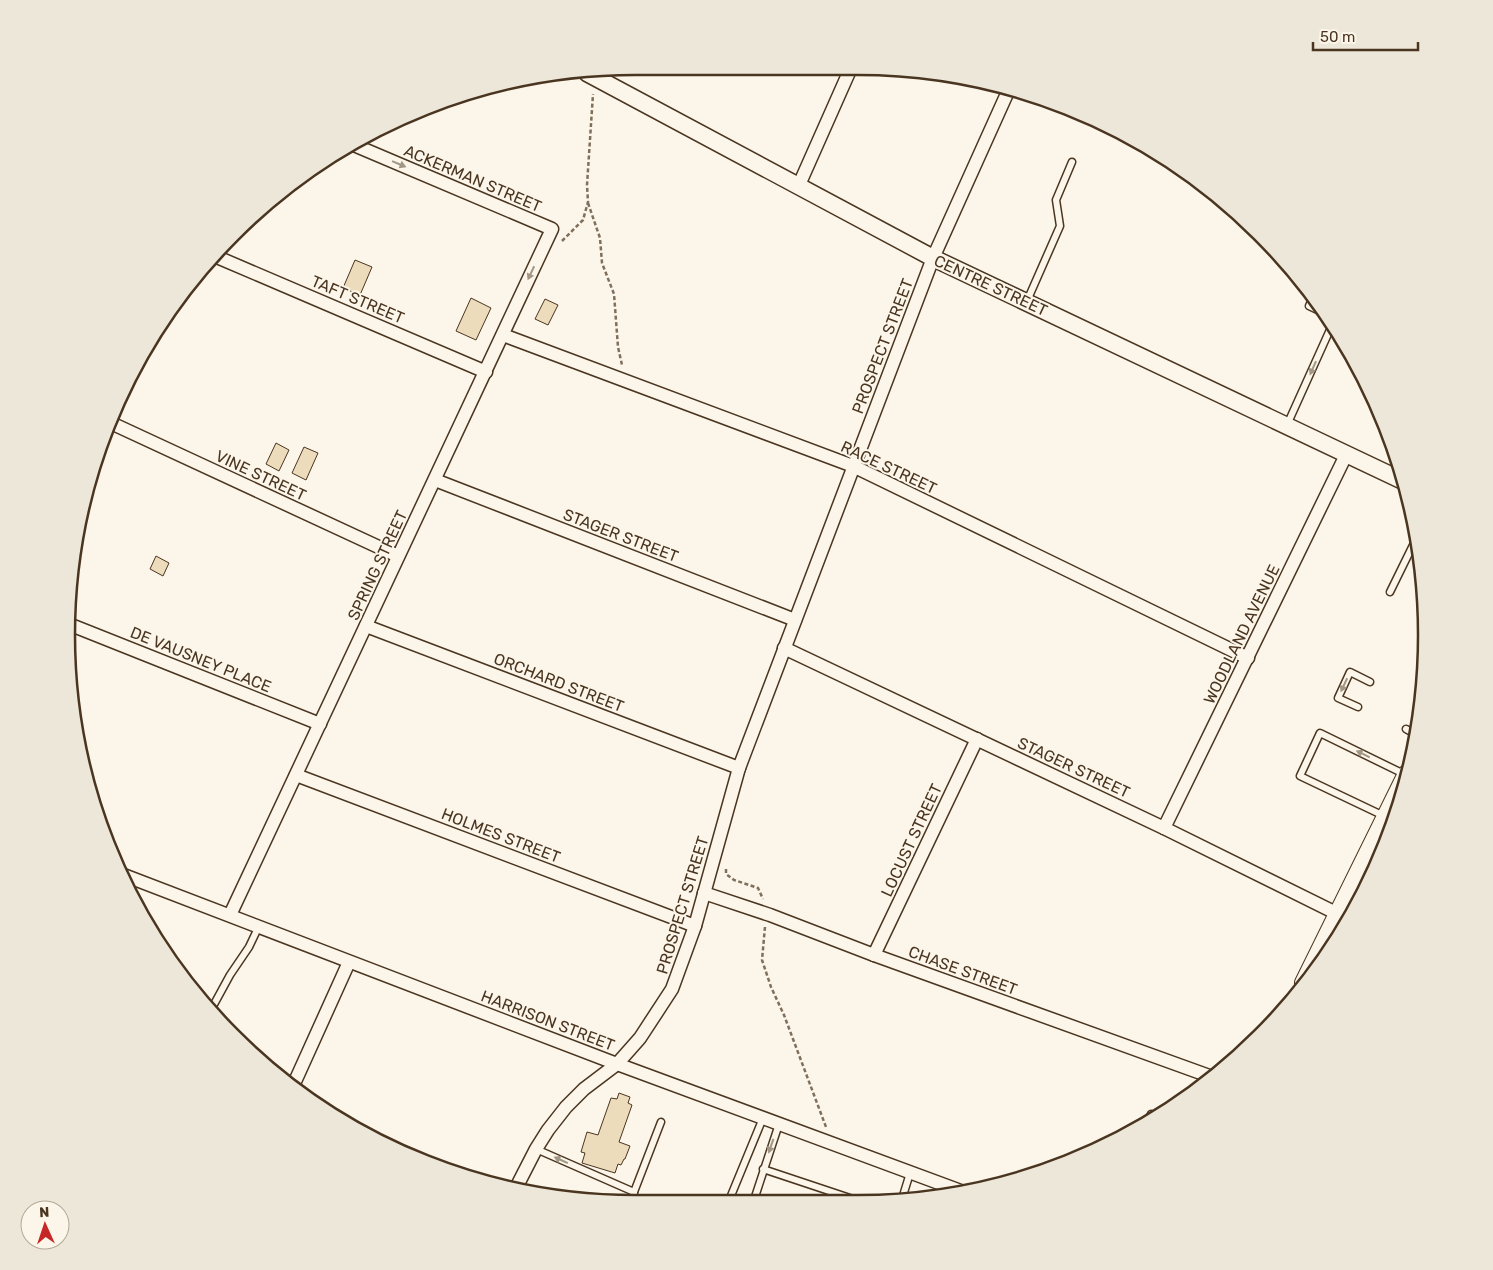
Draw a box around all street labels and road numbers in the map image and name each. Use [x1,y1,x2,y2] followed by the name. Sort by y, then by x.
[401,141,544,216] street label: ACKERMAN STREET
[931,251,1051,320] street label: CENTRE STREET
[308,271,407,328] street label: TAFT STREET
[848,276,917,416] street label: PROSPECT STREET
[838,437,940,498] street label: RACE STREET
[212,446,309,505] street label: VINE STREET
[561,505,681,566] street label: STAGER STREET
[344,507,411,623] street label: SPRING STREET
[1199,561,1283,707] street label: WOODLAND AVENUE
[128,622,274,696] street label: DE VAUSNEY PLACE
[491,649,627,716] street label: ORCHARD STREET
[1015,733,1133,802] street label: STAGER STREET
[877,781,946,900] street label: LOCUST STREET
[439,804,563,867] street label: HOLMES STREET
[652,834,712,976] street label: PROSPECT STREET
[906,942,1020,999] street label: CHASE STREET
[478,986,617,1055] street label: HARRISON STREET

